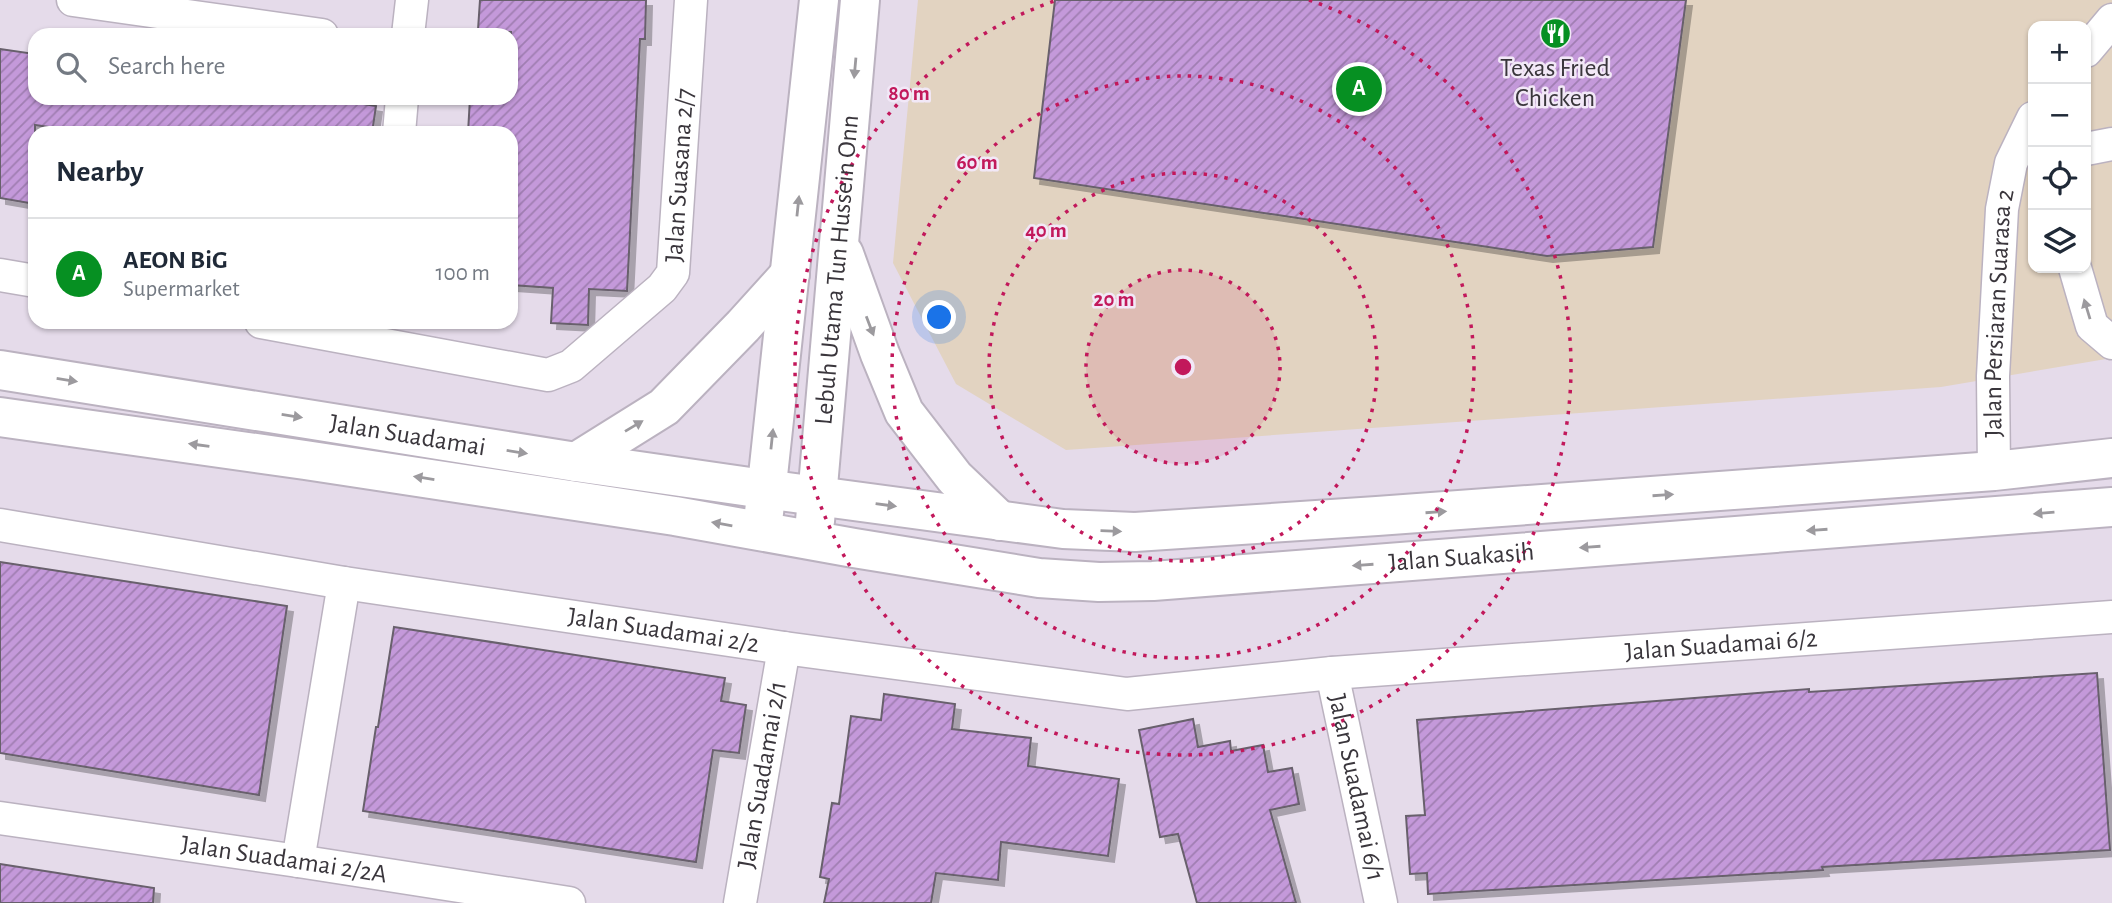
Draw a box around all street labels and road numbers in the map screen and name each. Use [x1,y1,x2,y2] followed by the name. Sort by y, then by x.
[661,87,698,263] street label: Jalan Suasana 2/7
[810,114,863,426] street label: Lebuh Utama Tun Hussein Onn
[1980,187,2019,438] street label: Jalan Persiaran Suarasa 2
[328,410,488,460] street label: Jalan Suadamai
[1388,539,1535,576] street label: Jalan Suakasih
[566,603,761,657] street label: Jalan Suadamai 2/2
[1624,625,1819,665] street label: Jalan Suadamai 6/2
[733,679,791,871] street label: Jalan Suadamai 2/1
[1324,692,1389,883] street label: Jalan Suadamai 6/1
[179,831,389,888] street label: Jalan Suadamai 2/2A

